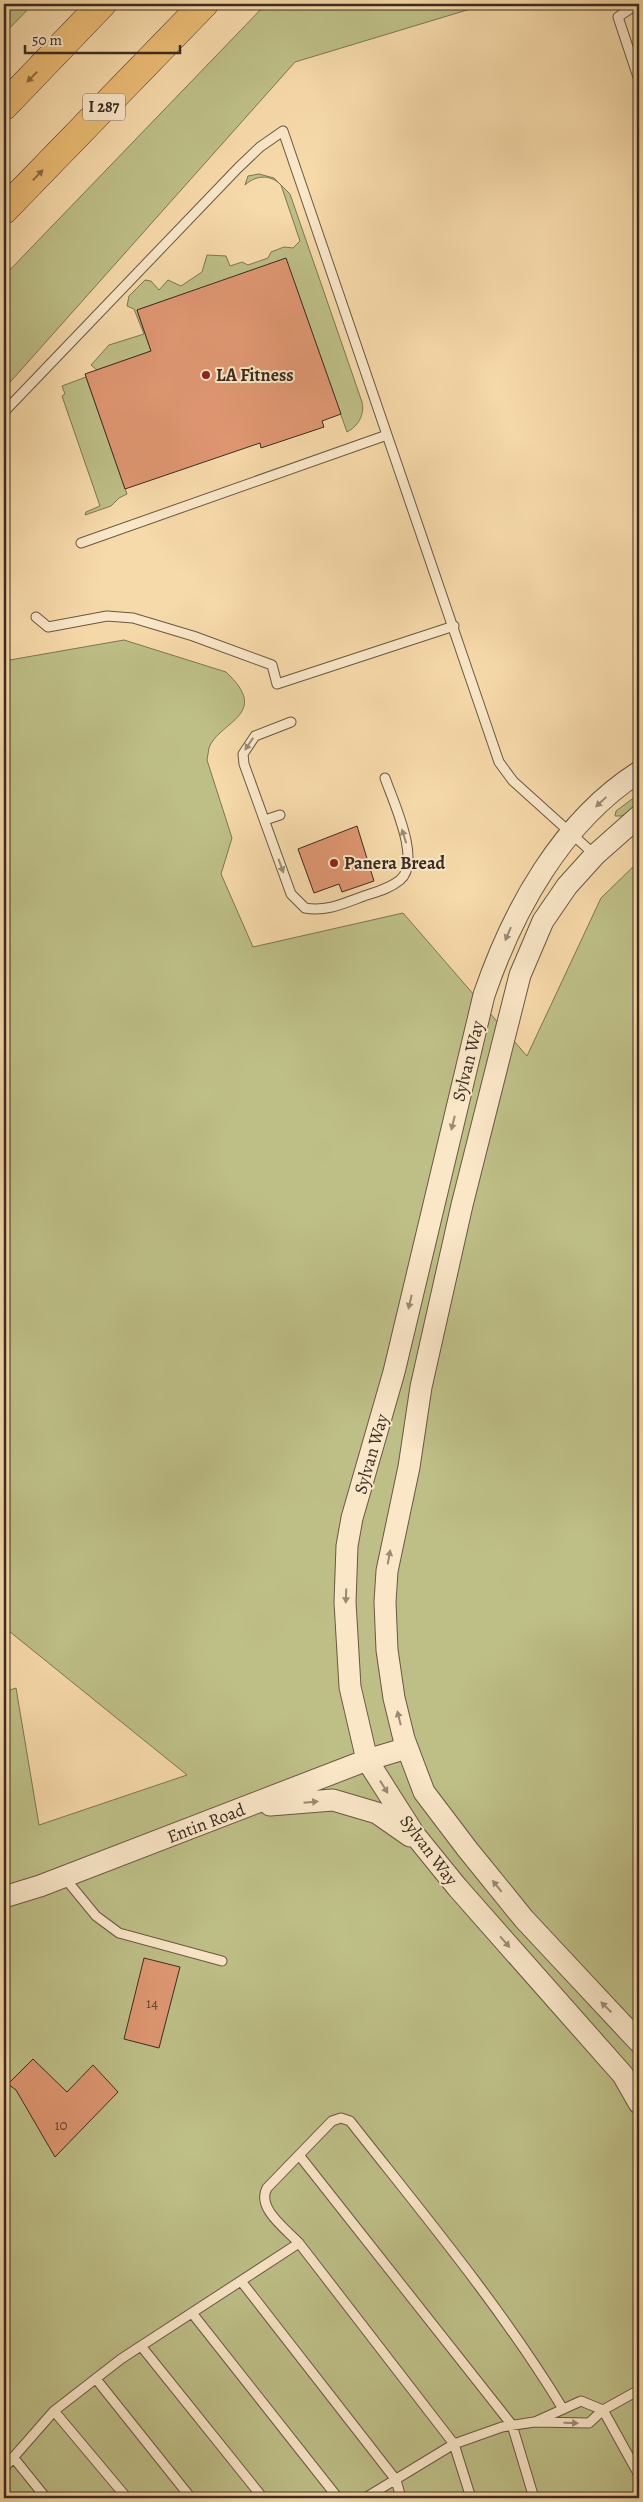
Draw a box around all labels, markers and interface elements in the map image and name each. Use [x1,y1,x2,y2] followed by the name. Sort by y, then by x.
[25,22,180,54] scale bar
[32,30,62,50] text: 50 m
[26,71,38,83] one-way arrow
[83,94,125,120] road number: I 287
[32,170,44,182] one-way arrow
[216,363,294,387] place label: LA Fitness
[200,369,212,381] marker: LA Fitness
[244,737,254,751] one-way arrow
[595,796,607,808] one-way arrow
[399,828,407,843] one-way arrow
[344,851,446,875] place label: Panera Bread
[328,857,340,869] marker: Panera Bread
[278,859,285,874] one-way arrow
[503,927,511,941] one-way arrow
[446,1017,490,1104] street label: Sylvan Way
[449,1116,457,1131] one-way arrow
[406,1294,414,1310] one-way arrow
[348,1410,394,1497] street label: Sylvan Way
[386,1549,394,1565] one-way arrow
[341,1588,349,1604] one-way arrow
[395,1711,403,1726] one-way arrow
[379,1780,388,1793] one-way arrow
[163,1797,249,1849] street label: Entin Road
[303,1798,319,1806] one-way arrow
[395,1810,464,1891] street label: Sylvan Way
[492,1880,503,1893] one-way arrow
[499,1935,511,1947] one-way arrow
[146,1993,158,2013] house number: 14
[600,2001,612,2013] one-way arrow
[54,2115,68,2135] house number: 10
[563,2419,579,2427] one-way arrow

